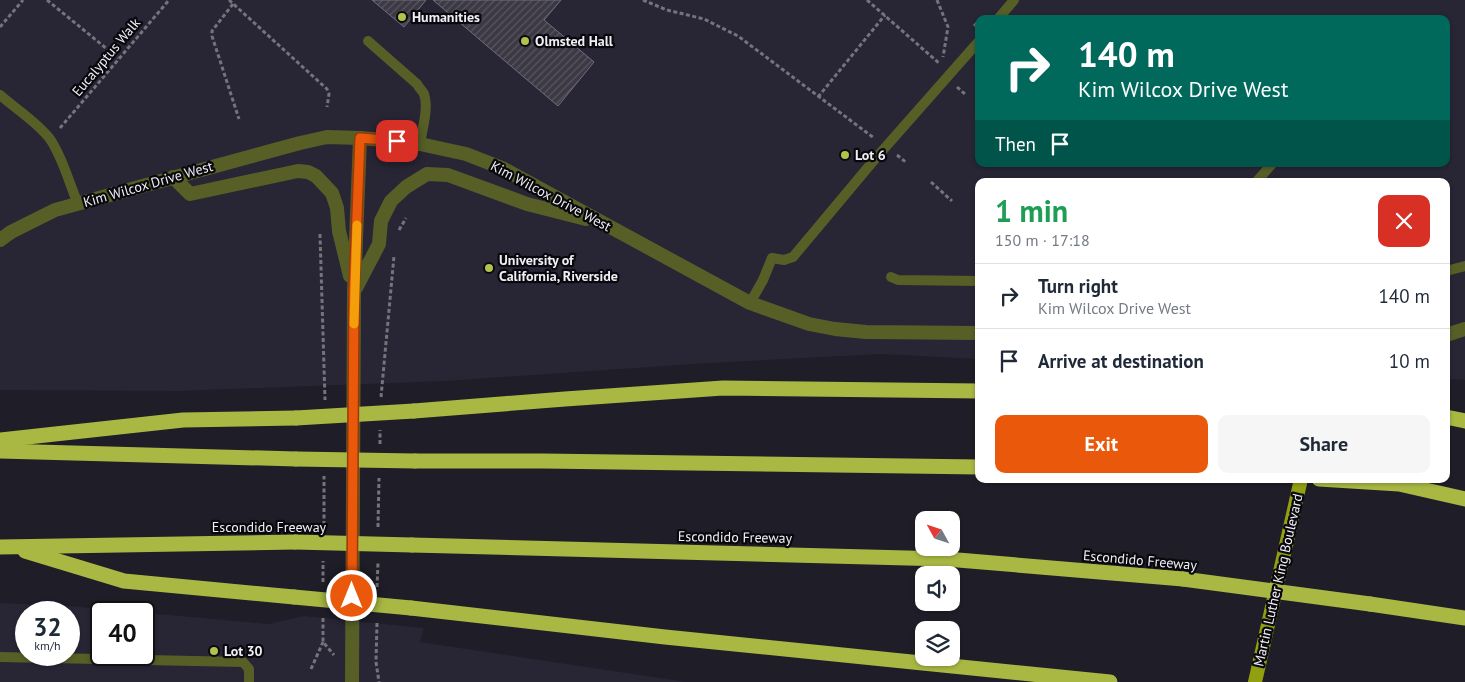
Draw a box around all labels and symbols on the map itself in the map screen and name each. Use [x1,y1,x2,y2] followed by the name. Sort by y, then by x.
[412,8,480,26] place label: Humanities
[396,11,408,23] marker: Humanities
[68,14,144,100] street label: Eucalyptus Walk
[535,32,614,50] place label: Olmsted Hall
[519,35,531,47] marker: Olmsted Hall
[376,120,418,162] pin
[855,146,886,164] place label: Lot 6
[839,149,851,161] marker: Lot 6
[81,157,215,211] street label: Kim Wilcox Drive West
[488,157,615,235] street label: Kim Wilcox Drive West
[499,251,618,285] place label: University of California, Riverside
[483,262,495,274] marker: University of California, Riverside
[1249,492,1307,668] street label: Martin Luther King Boulevard
[915,511,960,556] north arrow
[212,518,327,536] street label: Escondido Freeway
[678,527,793,547] street label: Escondido Freeway
[1082,546,1198,574] street label: Escondido Freeway
[325,569,377,621] position arrow
[90,601,155,666] speed limit sign: 40
[224,642,263,660] place label: Lot 30
[208,645,220,657] marker: Lot 30

